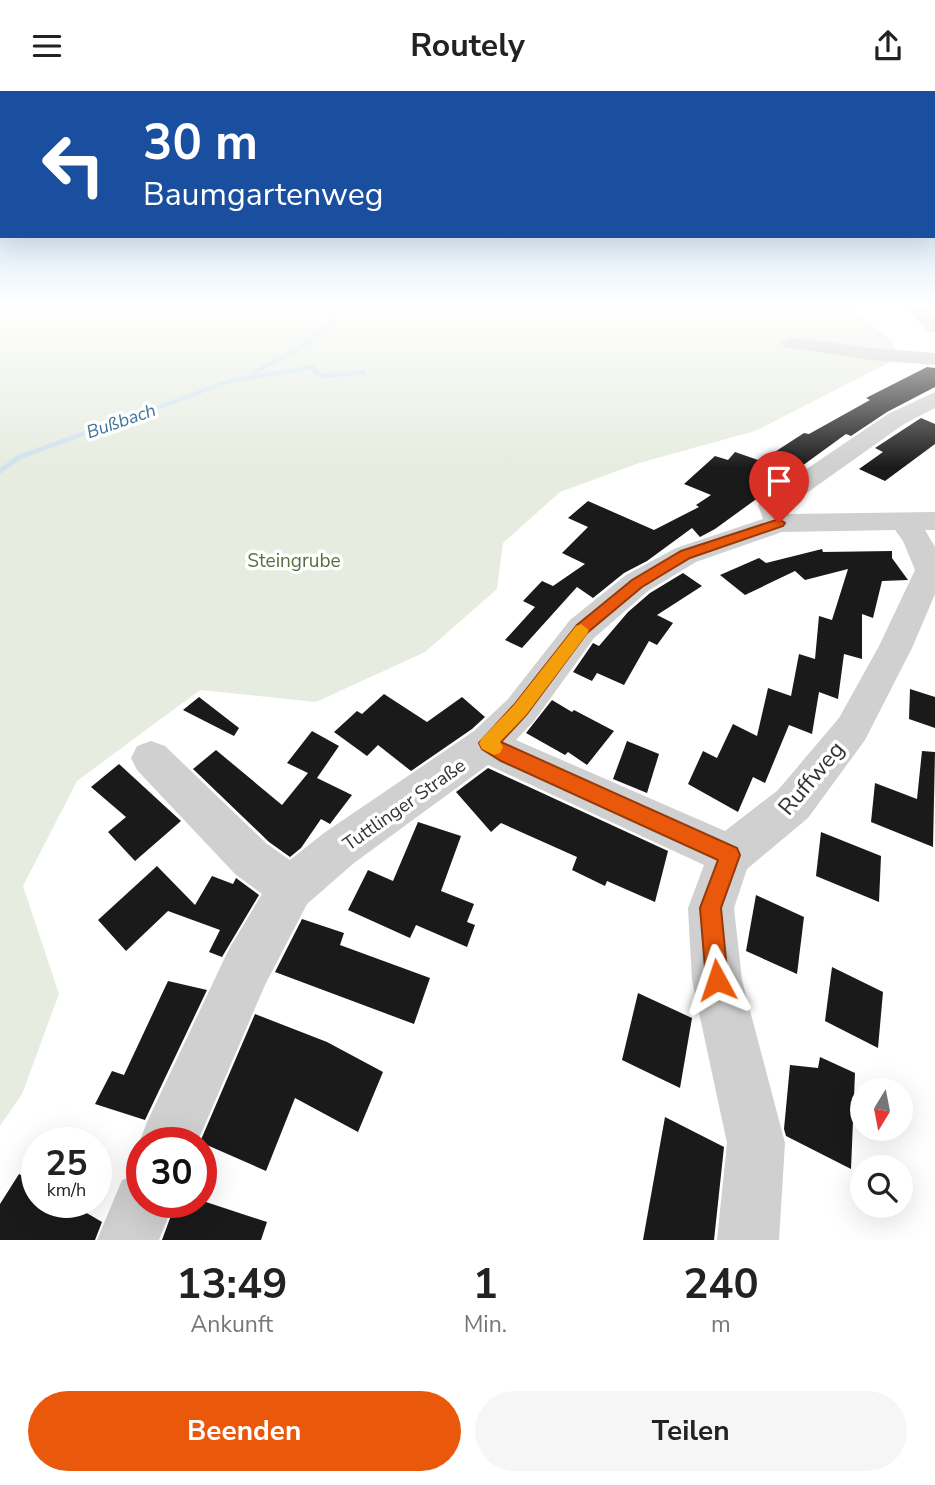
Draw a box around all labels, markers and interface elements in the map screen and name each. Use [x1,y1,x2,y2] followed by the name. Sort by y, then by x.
[410,24,525,67] text: Routely
[28,27,66,65] icon: menu
[869,27,907,65] icon: share
[143,109,258,176] text: 30 m
[28,119,119,210] icon: left
[143,173,383,216] text: Baumgartenweg
[83,398,159,444] water label: Bußbach
[749,451,809,523] pin
[760,462,798,500] icon: arrive
[247,548,341,574] park label: Steingrube
[771,735,852,822] street label: Ruffweg
[338,753,471,857] street label: Tuttlinger Straße
[680,943,754,1017] position arrow
[850,1078,914,1141] north arrow
[850,1078,913,1218] map controls
[126,1127,217,1218] speed limit sign: 30
[45,1140,88,1187] text: 25
[850,1155,913,1218] button: search
[47,1178,86,1202] text: km/h
[176,1256,287,1313] text: 13:49
[473,1256,498,1313] text: 1
[683,1256,759,1313] text: 240
[191,1309,273,1340] text: Ankunft
[464,1309,507,1340] text: Min.
[711,1309,731,1340] text: m
[28,1391,461,1471] button: Beenden
[475,1391,907,1471] button: Teilen

